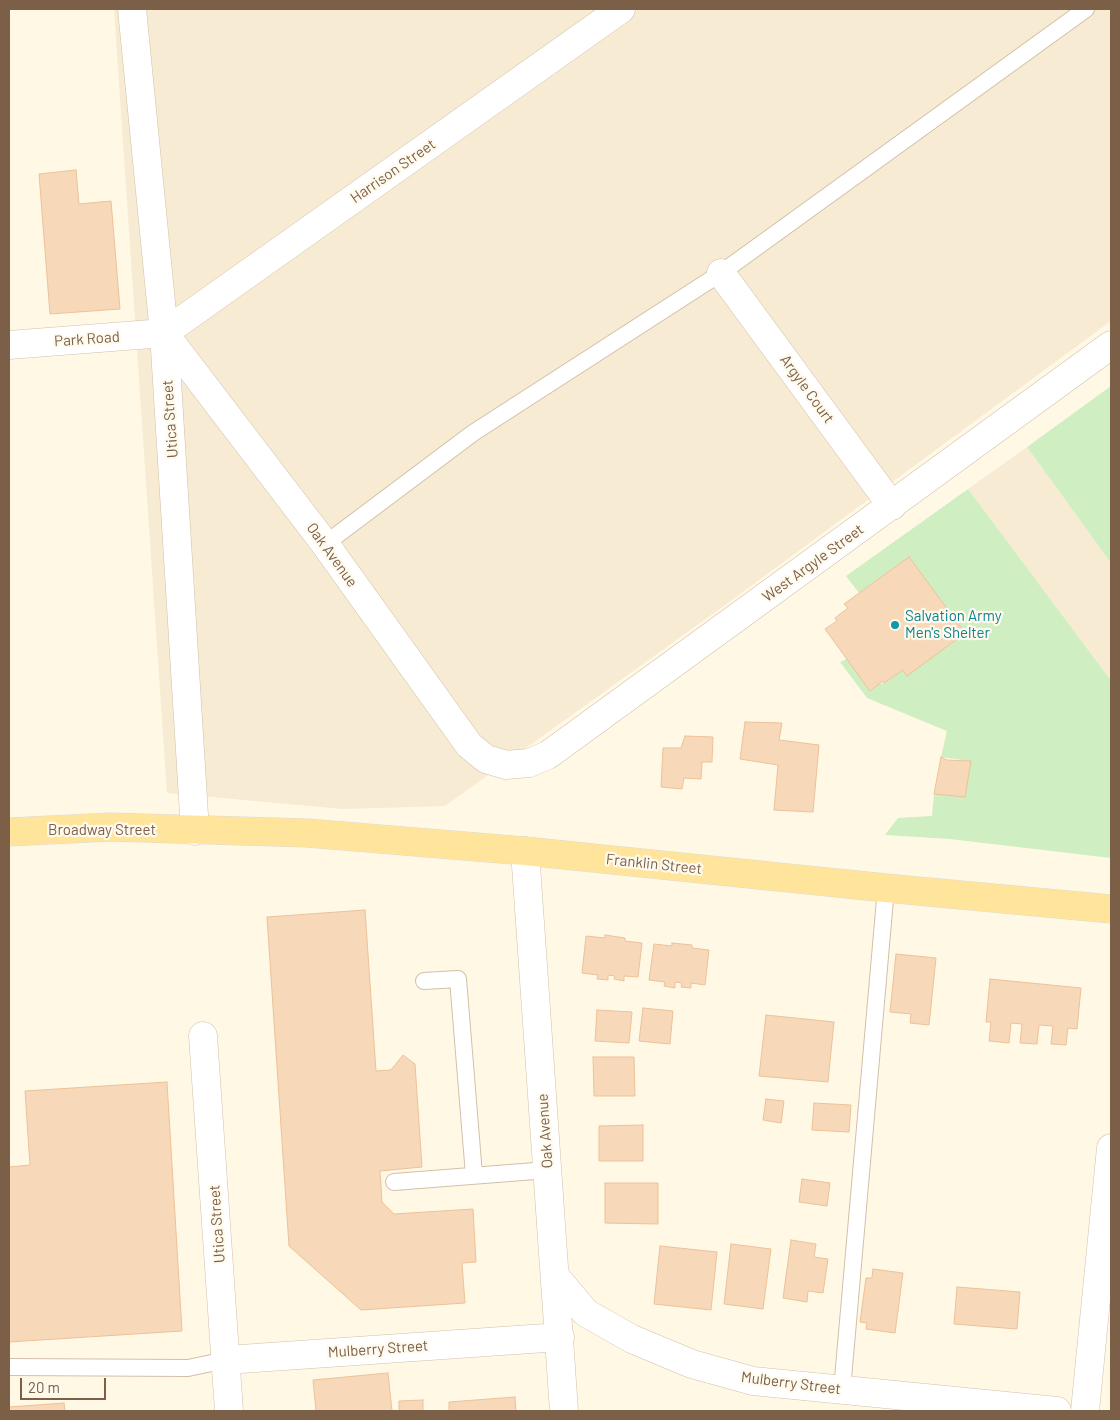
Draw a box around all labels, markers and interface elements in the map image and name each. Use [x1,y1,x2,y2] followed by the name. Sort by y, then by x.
[347,135,439,207] street label: Harrison Street
[54,328,120,350] street label: Park Road
[776,351,838,427] street label: Argyle Court
[158,379,182,459] street label: Utica Street
[303,519,361,591] street label: Oak Avenue
[759,520,867,606] street label: West Argyle Street
[905,607,1002,642] place label: Salvation Army Men's Shelter
[889,619,901,631] marker: Salvation Army Men's Shelter
[48,821,156,839] street label: Broadway Street
[605,850,703,878] street label: Franklin Street
[533,1093,557,1169] street label: Oak Avenue
[205,1184,229,1264] street label: Utica Street
[327,1337,429,1361] street label: Mulberry Street
[22,1368,109,1400] scale bar
[740,1368,842,1398] street label: Mulberry Street
[28,1378,60,1396] text: 20 m

